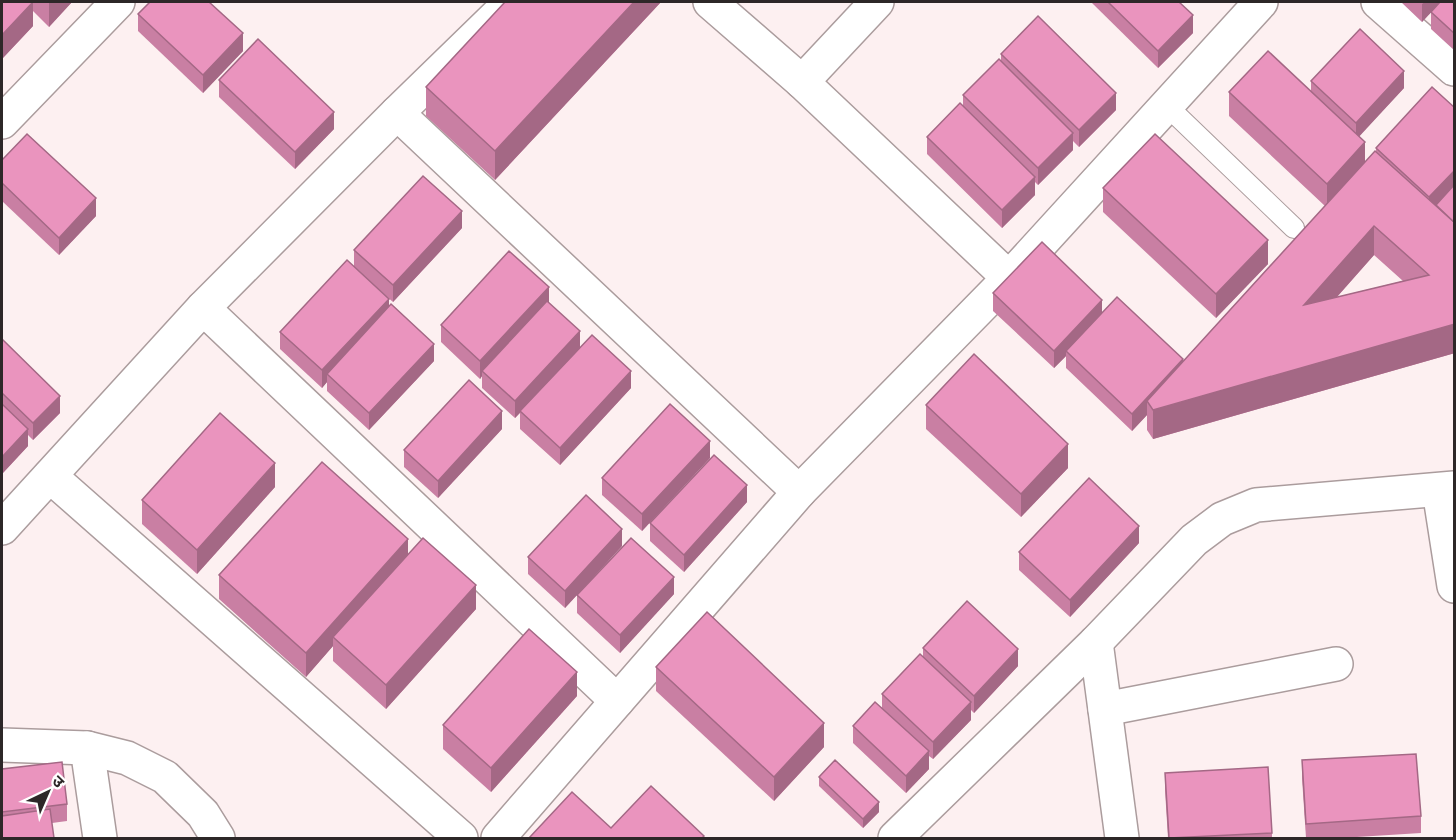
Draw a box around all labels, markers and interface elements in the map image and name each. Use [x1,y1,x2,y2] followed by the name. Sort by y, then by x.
[18,762,78,822] north arrow
[47,772,68,794] text: उ

